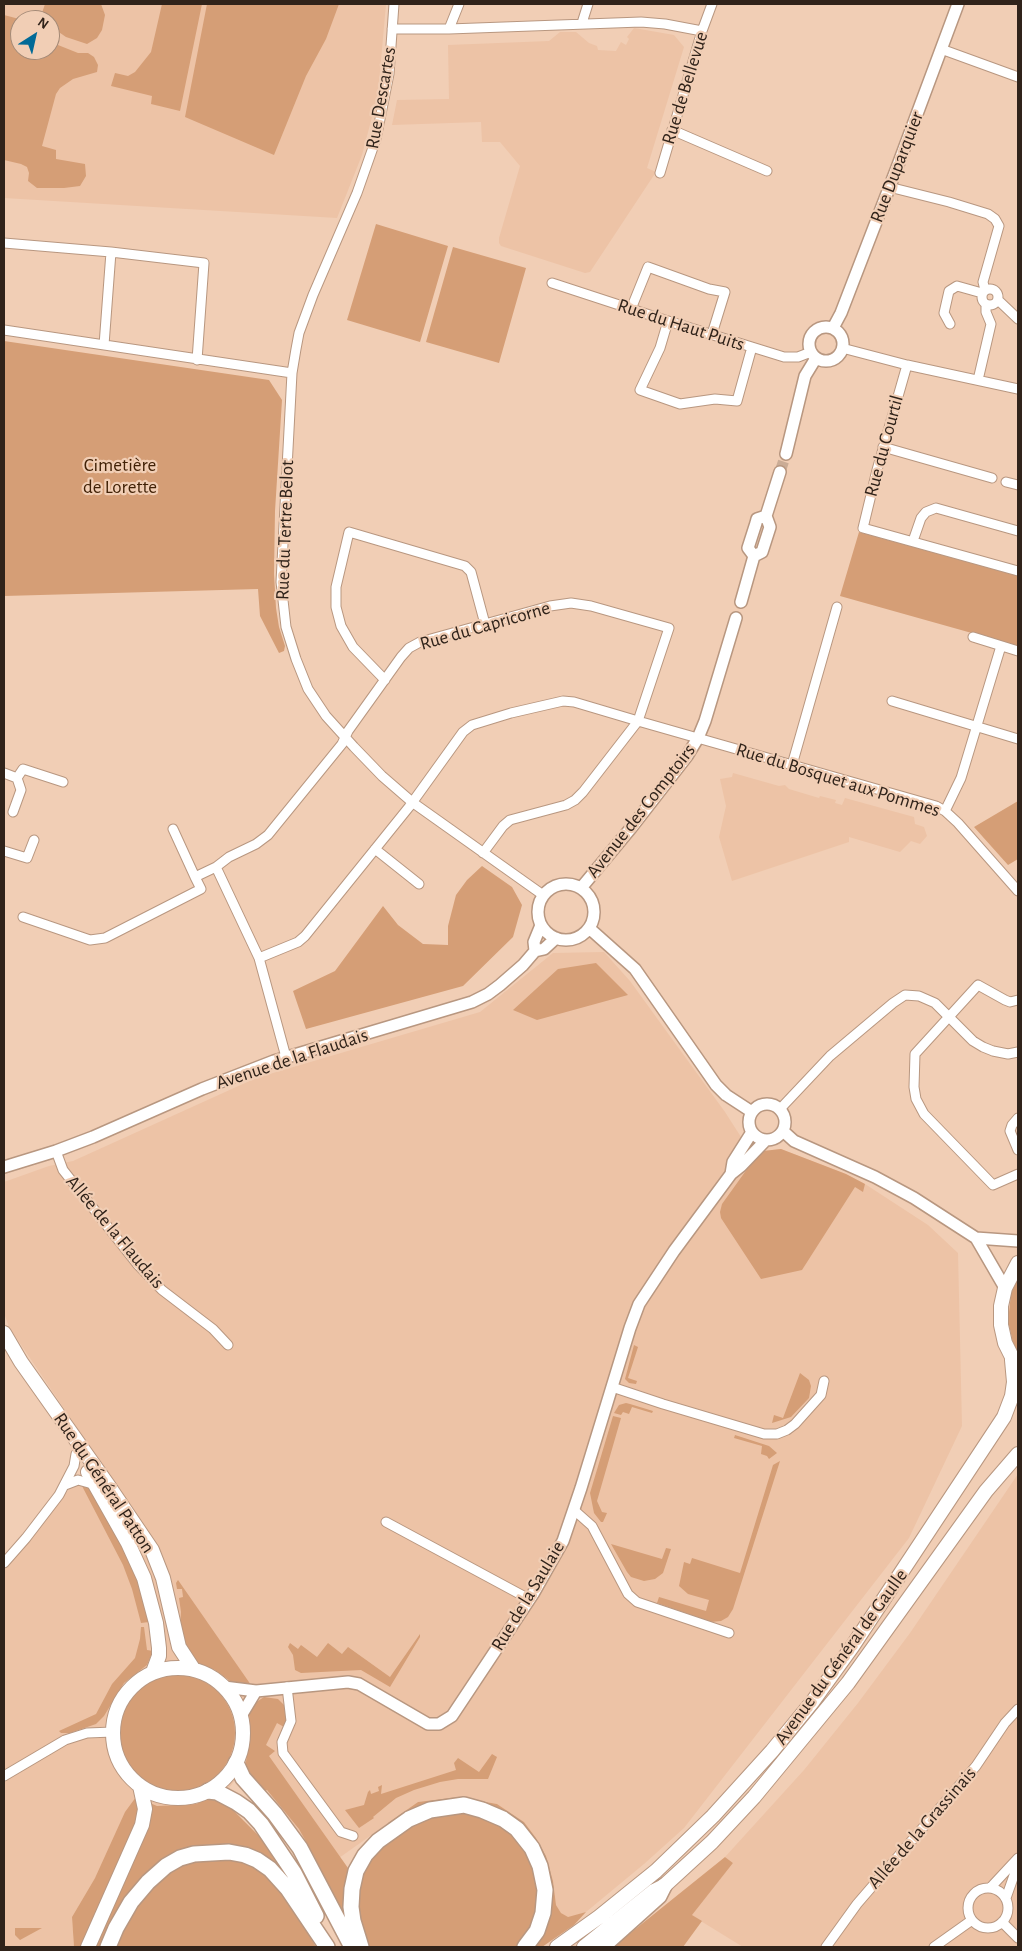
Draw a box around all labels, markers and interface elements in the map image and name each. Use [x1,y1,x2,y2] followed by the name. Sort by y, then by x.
[10,10,60,60] north arrow
[35,15,51,32] text: N
[657,29,713,147] street label: Rue de Bellevue
[361,45,401,151] street label: Rue Descartes
[865,108,929,226] street label: Rue Duparquier
[615,294,747,356] street label: Rue du Haut Puits
[860,393,908,499] street label: Rue du Courtil
[83,454,157,498] park label: Cimetière de Lorette
[271,460,299,600] street label: Rue du Tertre Belot
[417,597,553,655] street label: Rue du Capricorne
[733,738,943,822] street label: Rue du Bosquet aux Pommes
[582,739,700,883] street label: Avenue des Comptoirs
[213,1024,371,1094] street label: Avenue de la Flaudais
[61,1171,169,1293] street label: Allée de la Flaudais
[49,1409,159,1557] street label: Rue du Général Patton
[486,1537,570,1655] street label: Rue de la Saulaie
[770,1565,912,1749] street label: Avenue du Général de Gaulle
[863,1762,981,1894] street label: Allée de la Grassinais

